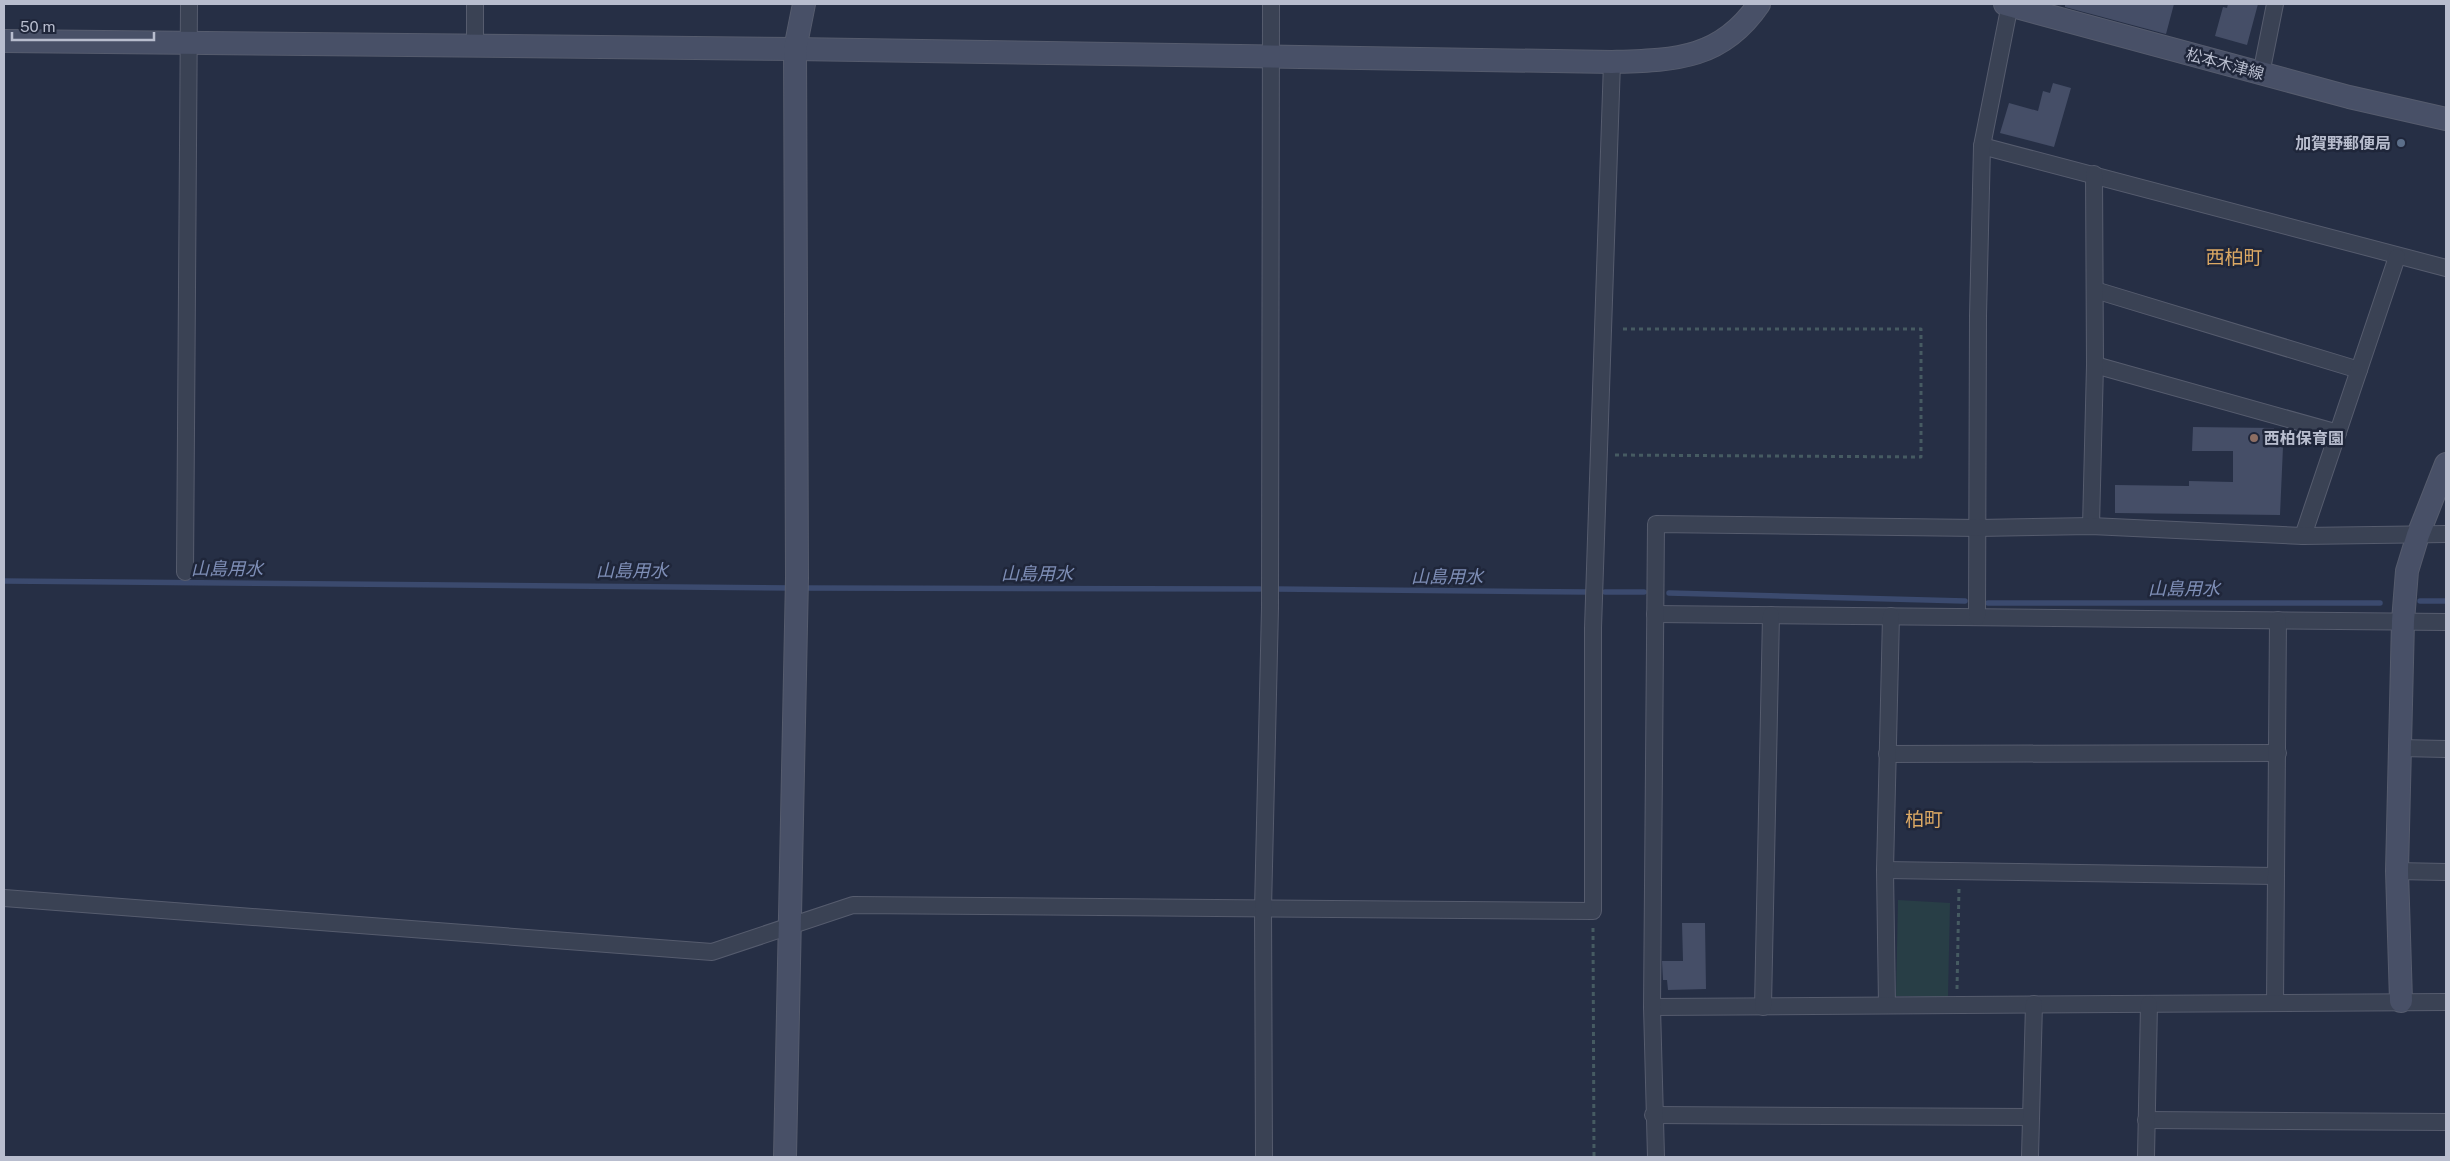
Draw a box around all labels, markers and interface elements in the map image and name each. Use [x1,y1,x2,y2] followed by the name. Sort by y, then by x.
[12,10,155,42] scale bar
[20,18,55,35] text: 50 m
[2184,44,2266,84] street label: 松本木津線
[2295,134,2391,153] place label: 加賀野郵便局
[2395,137,2407,149] marker: 加賀野郵便局
[2205,246,2263,268] district label: 西柏町
[2264,429,2344,448] place label: 西柏保育園
[2248,432,2260,444] marker: 西柏保育園
[191,558,265,579] water label: 山島用水
[596,560,670,581] water label: 山島用水
[1001,563,1075,584] water label: 山島用水
[1411,566,1485,587] water label: 山島用水
[2148,578,2222,599] water label: 山島用水
[1905,808,1943,830] district label: 柏町

